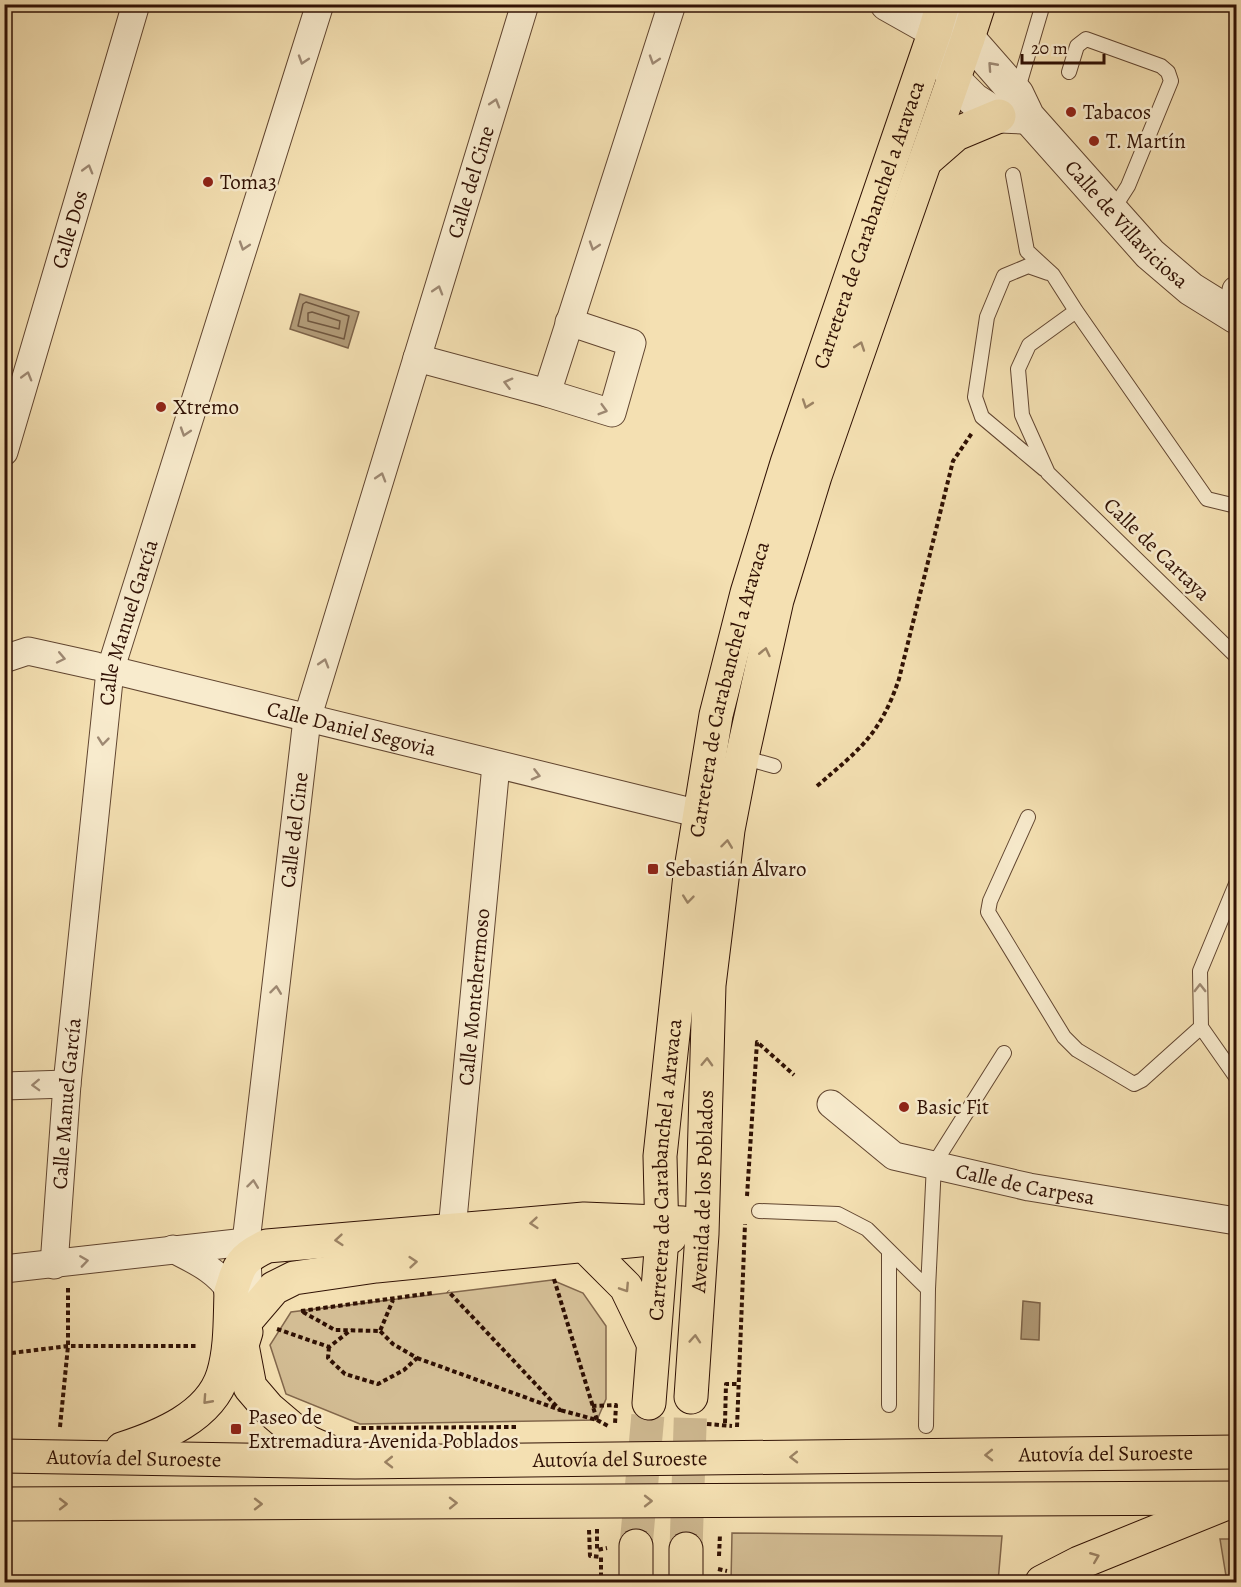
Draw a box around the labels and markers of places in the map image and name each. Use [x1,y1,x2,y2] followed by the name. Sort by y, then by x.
[1083,98,1151,126] place label: Tabacos
[1064,105,1078,119] marker: Tabacos
[1106,127,1186,155] place label: T. Martín
[1087,134,1101,148] marker: T. Martín
[220,168,277,196] place label: Toma3
[201,175,215,189] marker: Toma3
[173,393,239,421] place label: Xtremo
[154,400,168,414] marker: Xtremo
[665,855,806,883] place label: Sebastián Álvaro
[646,862,660,876] marker: Sebastián Álvaro
[916,1093,989,1121] place label: Basic Fit
[897,1100,911,1114] marker: Basic Fit
[248,1403,519,1455] place label: Paseo de Extremadura-Avenida Poblados
[229,1422,243,1436] marker: Paseo de Extremadura-Avenida Poblados

